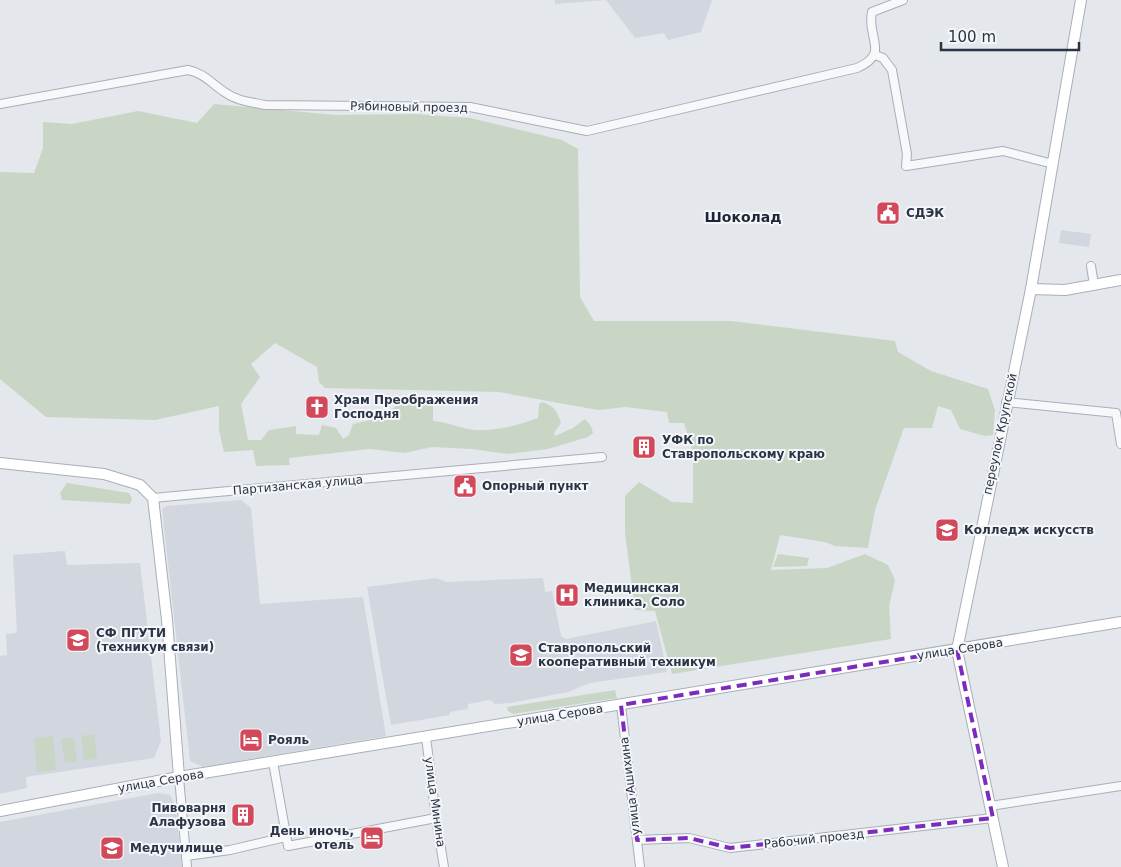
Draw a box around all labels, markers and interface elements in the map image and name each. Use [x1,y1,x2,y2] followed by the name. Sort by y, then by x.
[941,20,1078,52] scale bar
[948,28,996,46] text: 100 m
[350,99,468,115] street label: Рябиновый проезд
[875,200,901,226] public building icon: СДЭК
[906,206,944,220] place label: СДЭК
[704,209,782,225] district label: Шоколад
[980,372,1020,496] street label: переулок Крупской
[334,393,479,421] place label: Храм Преображения Господня
[304,394,330,420] church icon: Храм Преображения Господня
[662,433,825,461] place label: УФК по Ставропольскому краю
[631,434,657,460] building icon: УФК по Ставропольскому краю
[232,472,364,498] street label: Партизанская улица
[452,473,478,499] public building icon: Опорный пункт
[482,479,589,493] place label: Опорный пункт
[934,517,960,543] school or university icon: Колледж искусств
[964,523,1094,537] place label: Колледж искусств
[584,581,685,609] place label: Медицинская клиника, Соло
[554,582,580,608] hospital icon: Медицинская клиника, Соло
[96,626,214,654] place label: СФ ПГУТИ (техникум связи)
[65,627,91,653] school or university icon: СФ ПГУТИ (техникум связи)
[916,635,1004,663] street label: улица Серова
[538,641,716,669] place label: Ставропольский кооперативный техникум
[508,642,534,668] school or university icon: Ставропольский кооперативный техникум
[516,701,604,729] street label: улица Серова
[238,727,264,753] hotel icon: Рояль
[268,733,310,747] place label: Рояль
[617,736,643,836] street label: улица Ашихина
[422,756,448,848] street label: улица Минина
[117,767,205,795] street label: улица Серова
[149,801,226,829] place label: Пивоварня Алафузова
[230,802,256,828] building icon: Пивоварня Алафузова
[270,824,354,852] place label: День иночь, отель
[359,825,385,851] hotel icon: День иночь, отель
[763,827,865,851] street label: Рабочий проезд
[99,835,125,861] school or university icon: Медучилище
[130,841,223,855] place label: Медучилище

